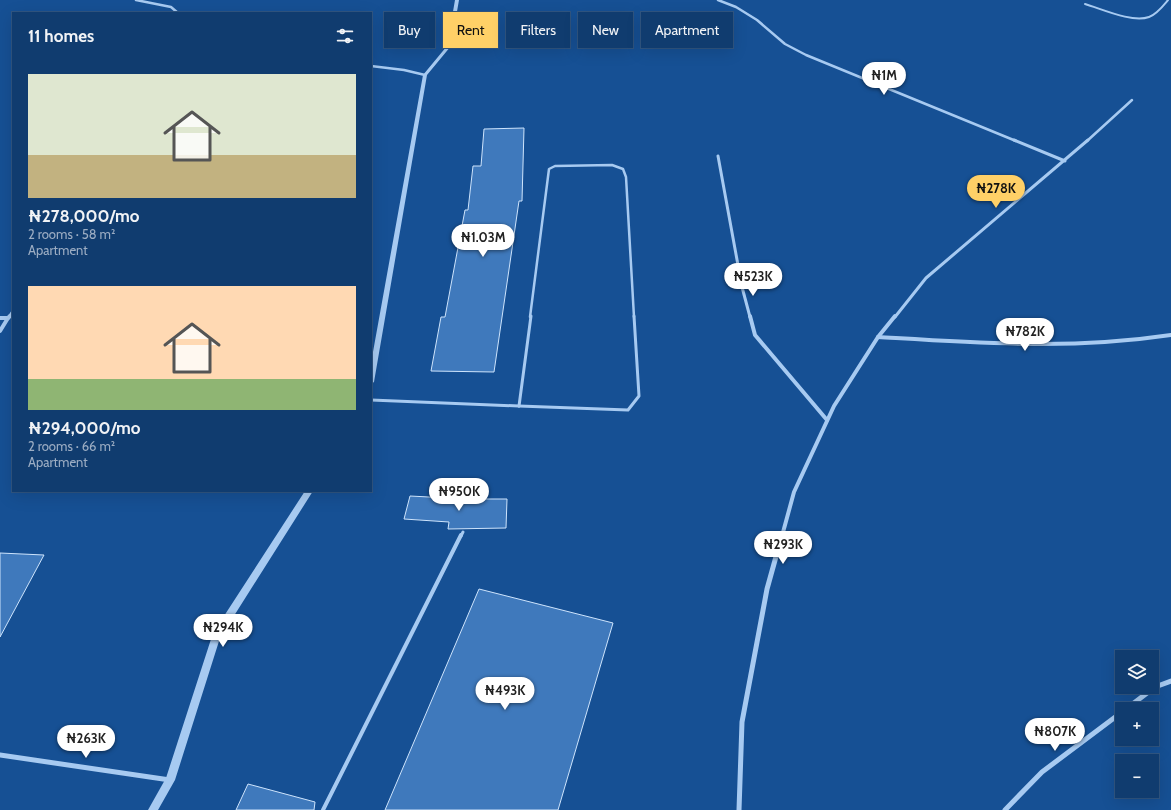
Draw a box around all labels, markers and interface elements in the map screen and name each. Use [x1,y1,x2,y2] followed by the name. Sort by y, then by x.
[384,12,435,48] chip: Buy
[443,12,498,48] chip: Rent
[506,12,570,48] chip: Filters
[578,12,633,48] chip: New
[641,12,733,48] chip: Apartment
[334,25,356,47] icon: filters
[28,26,94,46] text: 11 homes
[865,62,903,96] pin: ₦1M
[871,67,897,83] text: ₦1M
[156,100,228,172] icon: home
[968,175,1024,209] pin: ₦278K
[976,180,1016,196] text: ₦278K
[28,206,139,226] text: ₦278,000/mo
[450,224,516,258] pin: ₦1.03M
[28,226,115,242] text: 2 rooms · 58 m²
[460,229,506,245] text: ₦1.03M
[28,242,88,258] text: Apartment
[725,263,781,297] pin: ₦523K
[733,268,773,284] text: ₦523K
[156,312,228,384] icon: home
[997,318,1053,352] pin: ₦782K
[1005,323,1045,339] text: ₦782K
[28,418,141,438] text: ₦294,000/mo
[28,438,115,454] text: 2 rooms · 66 m²
[28,454,88,470] text: Apartment
[431,478,487,512] pin: ₦950K
[438,483,480,499] text: ₦950K
[755,531,811,565] pin: ₦293K
[763,536,803,552] text: ₦293K
[195,614,251,648] pin: ₦294K
[203,619,243,635] text: ₦294K
[1115,650,1159,798] map controls
[1115,650,1159,694] button: layers
[477,677,533,711] pin: ₦493K
[484,682,526,698] text: ₦493K
[1115,702,1159,746] button: +
[1027,718,1083,752] pin: ₦807K
[1034,723,1076,739] text: ₦807K
[58,725,114,759] pin: ₦263K
[66,730,106,746] text: ₦263K
[1115,754,1159,798] button: −

